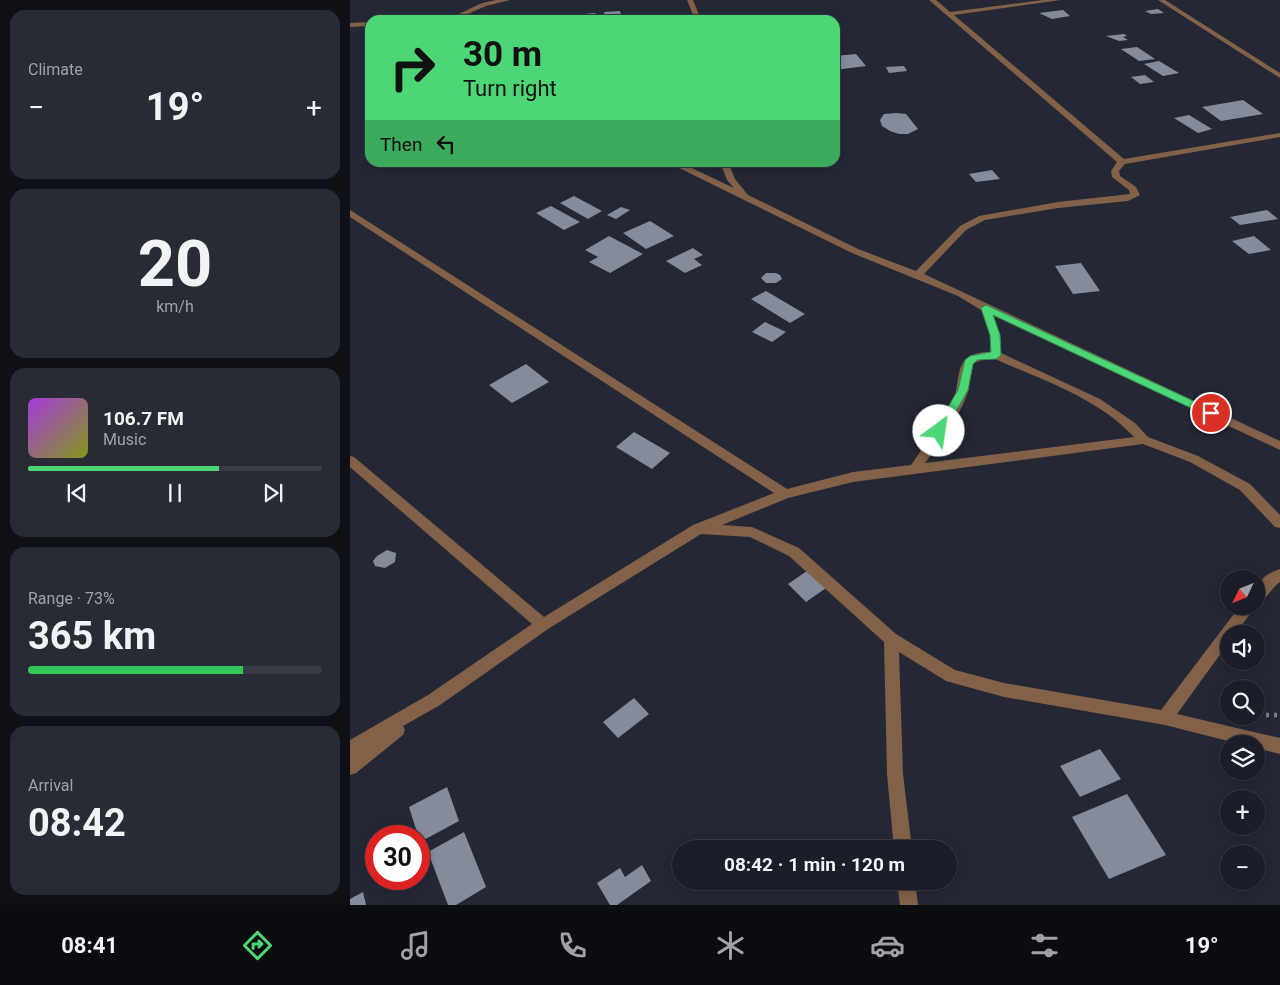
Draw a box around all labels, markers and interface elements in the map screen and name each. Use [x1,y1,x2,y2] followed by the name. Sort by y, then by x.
[463,34,542,75] text: 30 m
[380,35,445,100] icon: right
[28,60,83,79] text: Climate
[463,76,557,101] text: Turn right
[146,85,204,129] text: 19°
[28,91,44,124] text: −
[306,91,322,124] text: +
[432,130,460,158] icon: left
[380,133,422,156] text: Then
[138,226,212,302] text: 20
[156,297,194,316] text: km/h
[1190,392,1232,434] pin
[1197,399,1225,427] icon: arrive
[912,404,964,456] position arrow
[103,407,184,430] text: 106.7 FM
[103,430,146,449] text: Music
[63,479,91,507] icon: previous
[161,479,189,507] icon: pause
[259,479,287,507] icon: next
[1220,570,1265,615] north arrow
[1220,570,1265,890] map controls
[28,589,115,608] text: Range · 73%
[28,614,156,658] text: 365 km
[1220,625,1265,670] button: sound
[1220,680,1265,725] button: search
[1220,735,1265,780] button: layers
[28,776,73,795] text: Arrival
[1220,790,1265,835] button: +
[28,801,126,845] text: 08:42
[365,825,430,890] speed limit sign: 30
[1220,845,1265,890] button: −
[724,853,905,876] text: 08:42 · 1 min · 120 m
[240,928,275,963] icon: directions
[398,928,433,963] icon: music
[555,928,590,963] icon: phone
[713,928,748,963] icon: climate
[870,928,905,963] icon: car
[1027,928,1062,963] icon: filters
[61,933,118,958] text: 08:41
[1185,933,1219,958] text: 19°

